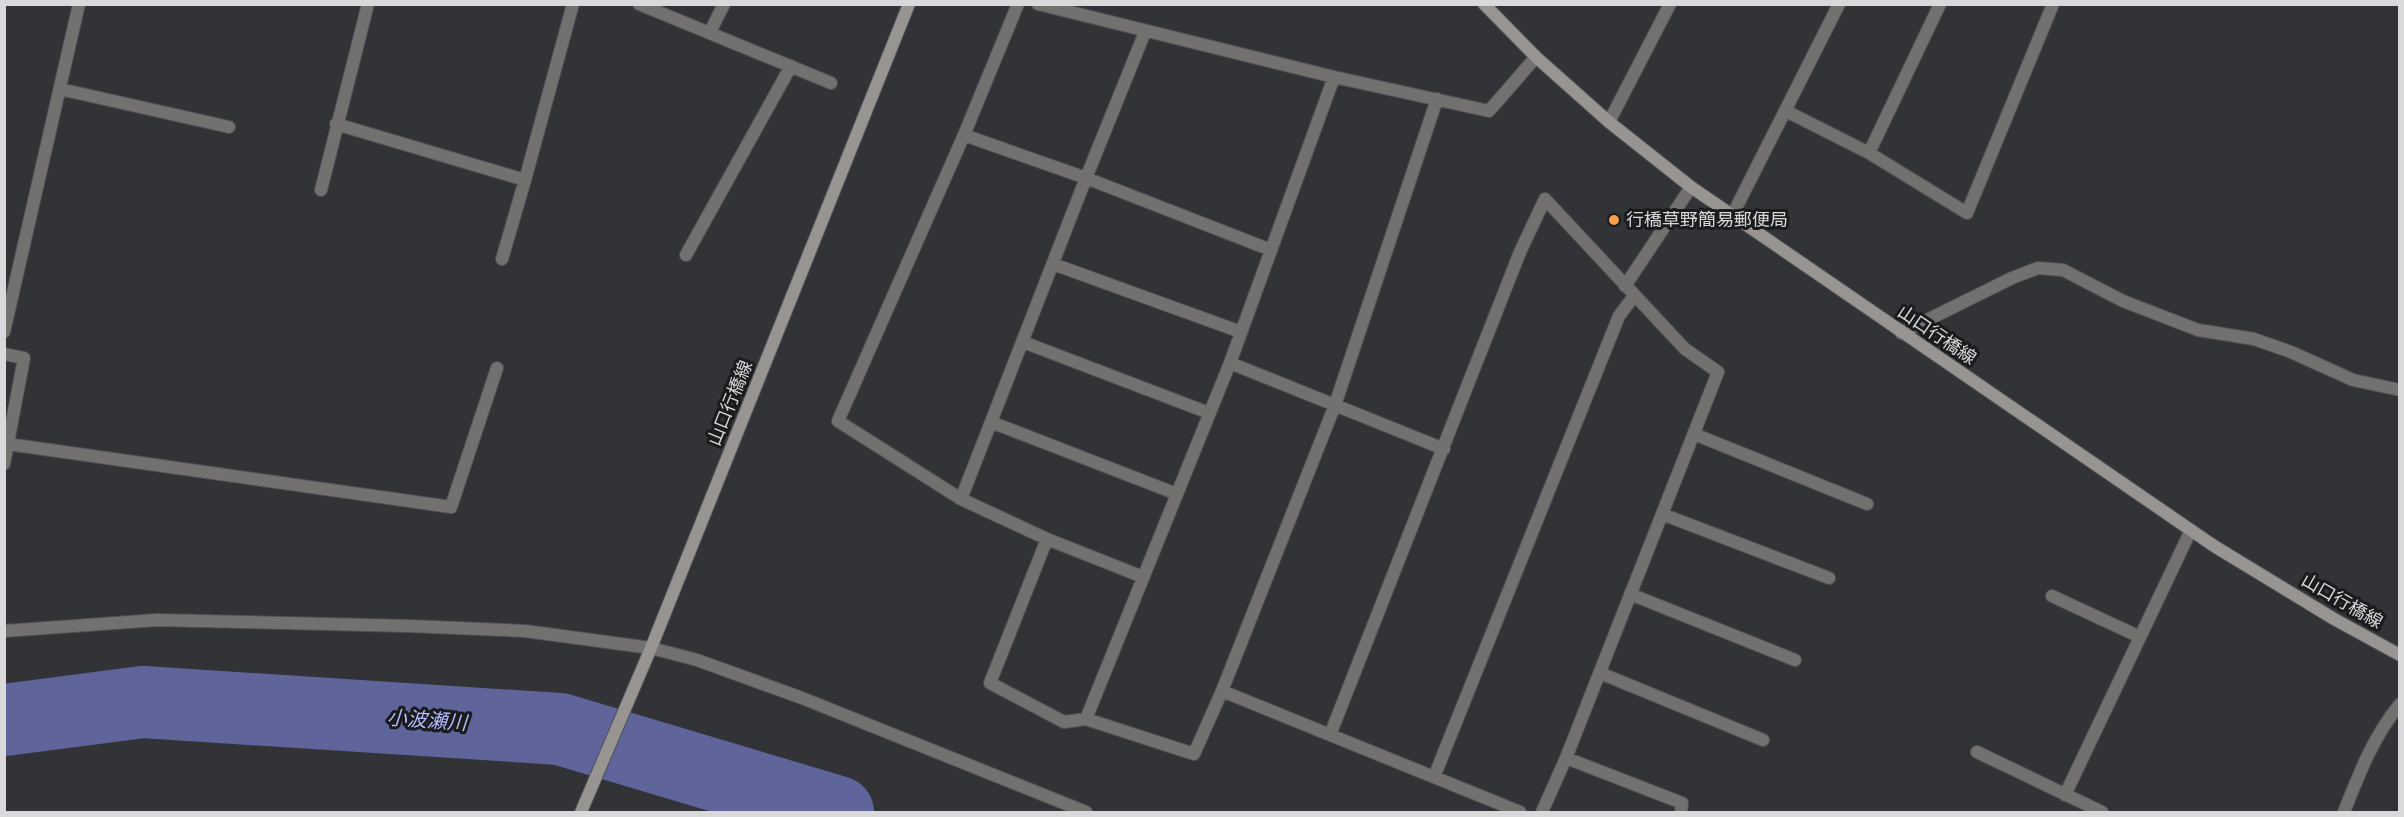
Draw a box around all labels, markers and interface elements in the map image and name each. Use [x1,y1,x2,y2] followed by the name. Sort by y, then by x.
[1626,208,1788,230] place label: 行橋草野簡易郵便局
[1607,213,1621,227] marker: 行橋草野簡易郵便局
[1894,300,1981,368] street label: 山口行橋線
[702,357,756,448] street label: 山口行橋線
[2298,568,2387,632] street label: 山口行橋線
[386,704,470,734] water label: 小波瀬川

